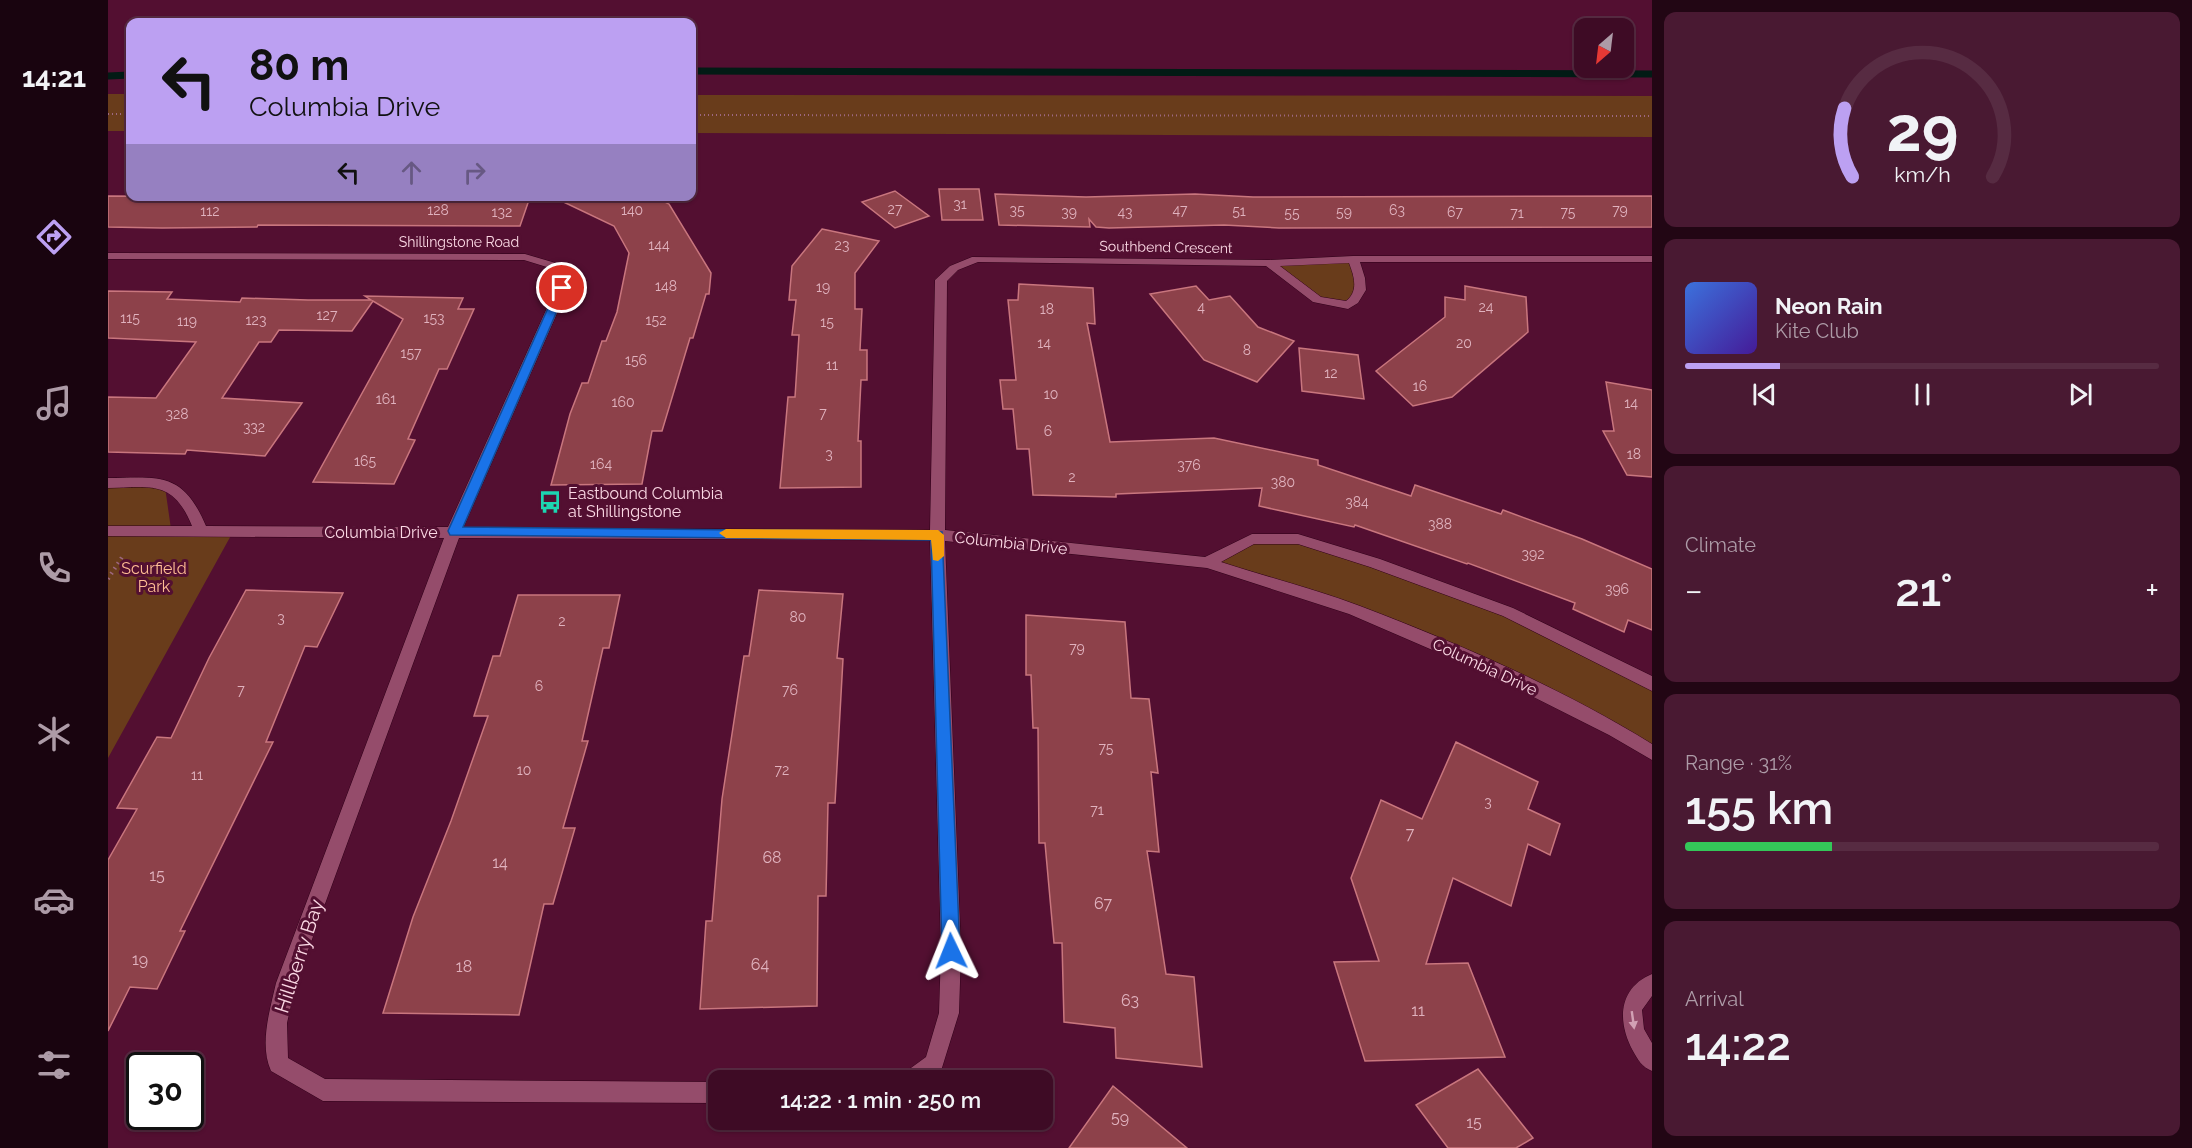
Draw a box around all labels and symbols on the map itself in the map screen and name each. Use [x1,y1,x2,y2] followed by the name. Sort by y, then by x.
[1574,18,1634,78] north arrow
[953,196,967,212] house number: 31
[888,201,903,217] house number: 27
[427,202,449,218] house number: 128
[621,202,643,218] house number: 140
[1009,202,1025,218] house number: 35
[1172,202,1188,218] house number: 47
[1389,202,1405,218] house number: 63
[1612,202,1628,218] house number: 79
[200,203,220,219] house number: 112
[1232,203,1246,219] house number: 51
[492,204,512,220] house number: 132
[1061,204,1077,220] house number: 39
[1117,204,1133,220] house number: 43
[1336,204,1352,220] house number: 59
[1447,204,1463,220] house number: 67
[1561,204,1576,220] house number: 75
[1284,205,1300,221] house number: 55
[1510,205,1524,221] house number: 71
[399,234,519,250] street label: Shillingstone Road
[648,237,670,253] house number: 144
[835,237,849,253] house number: 23
[1099,238,1233,256] street label: Southbend Crescent
[536,262,587,313] pin
[655,278,677,294] house number: 148
[816,279,830,295] house number: 19
[1197,299,1205,315] house number: 4
[1479,299,1494,315] house number: 24
[1040,301,1054,317] house number: 18
[317,307,338,323] house number: 127
[120,310,140,326] house number: 115
[423,310,445,326] house number: 153
[246,312,266,328] house number: 123
[646,312,666,328] house number: 152
[177,313,197,329] house number: 119
[820,314,834,330] house number: 15
[1037,335,1051,351] house number: 14
[1456,335,1472,351] house number: 20
[1243,342,1251,358] house number: 8
[400,345,422,361] house number: 157
[625,352,647,368] house number: 156
[826,357,838,373] house number: 11
[1324,365,1338,381] house number: 12
[1413,378,1427,394] house number: 16
[1044,386,1058,402] house number: 10
[376,391,396,407] house number: 161
[611,394,635,410] house number: 160
[1624,395,1638,411] house number: 14
[819,405,827,421] house number: 7
[165,406,189,422] house number: 328
[243,419,265,435] house number: 332
[1044,423,1052,439] house number: 6
[825,446,833,462] house number: 3
[1627,446,1641,462] house number: 18
[354,453,376,469] house number: 165
[590,456,612,472] house number: 164
[1177,457,1201,473] house number: 376
[1068,469,1076,485] house number: 2
[1271,474,1295,490] house number: 380
[568,484,723,521] place label: Eastbound Columbia at Shillingstone
[537,489,563,515] bus stop icon: Eastbound Columbia at Shillingstone
[1345,494,1369,510] house number: 384
[1428,516,1452,532] house number: 388
[324,523,438,542] street label: Columbia Drive
[954,528,1068,558] street label: Columbia Drive
[1522,546,1544,562] house number: 392
[121,559,187,596] park label: Scurfield Park
[1605,581,1629,597] house number: 396
[790,609,806,625] house number: 80
[277,610,285,626] house number: 3
[558,613,566,629] house number: 2
[1430,634,1540,700] street label: Columbia Drive
[1069,640,1085,656] house number: 79
[535,678,543,694] house number: 6
[237,682,245,698] house number: 7
[782,682,798,698] house number: 76
[1099,740,1114,756] house number: 75
[517,762,531,778] house number: 10
[775,762,789,778] house number: 72
[191,767,203,783] house number: 11
[1484,794,1492,810] house number: 3
[1090,802,1104,818] house number: 71
[1406,824,1415,843] house number: 7
[762,848,782,867] house number: 68
[492,853,508,872] house number: 14
[149,866,165,885] house number: 15
[1094,894,1113,913] house number: 67
[269,896,329,1016] street label: Hillberry Bay
[919,919,983,983] position arrow
[132,950,148,969] house number: 19
[751,955,769,974] house number: 64
[456,957,472,976] house number: 18
[1121,991,1139,1010] house number: 63
[1411,1001,1425,1020] house number: 11
[1629,1011,1638,1030] one-way arrow
[126,1052,204,1130] speed limit sign: 30
[1111,1108,1129,1127] house number: 59
[1466,1113,1482,1132] house number: 15

